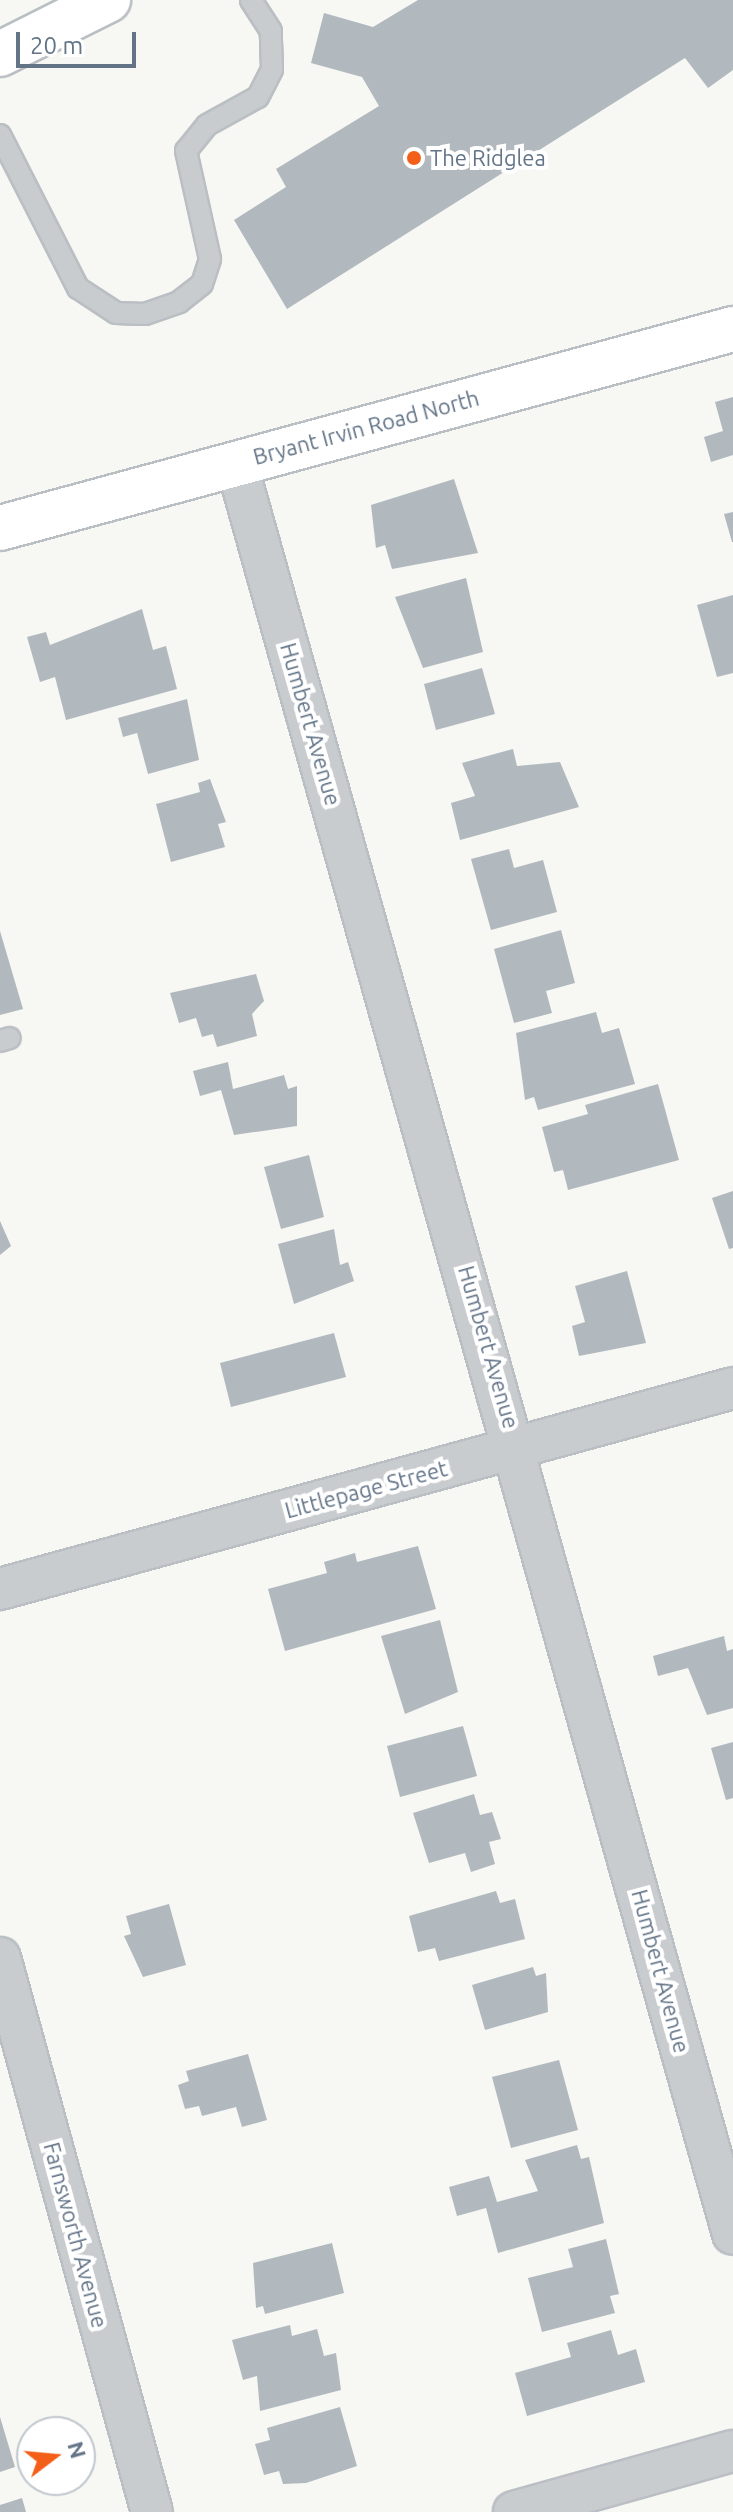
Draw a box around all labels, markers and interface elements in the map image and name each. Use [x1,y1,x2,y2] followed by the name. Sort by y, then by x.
[20,16,140,66] scale bar
[30,32,83,59] text: 20 m
[430,145,546,171] place label: The Ridglea
[405,149,423,167] marker: The Ridglea
[250,384,482,470] street label: Bryant Irvin Road North
[275,640,347,808] street label: Humbert Avenue
[453,1263,525,1431] street label: Humbert Avenue
[282,1455,450,1523] street label: Littlepage Street
[627,1886,695,2056] street label: Humbert Avenue
[39,2139,113,2331] street label: Farnsworth Avenue
[16,2416,96,2496] north arrow
[63,2438,92,2461] text: N

